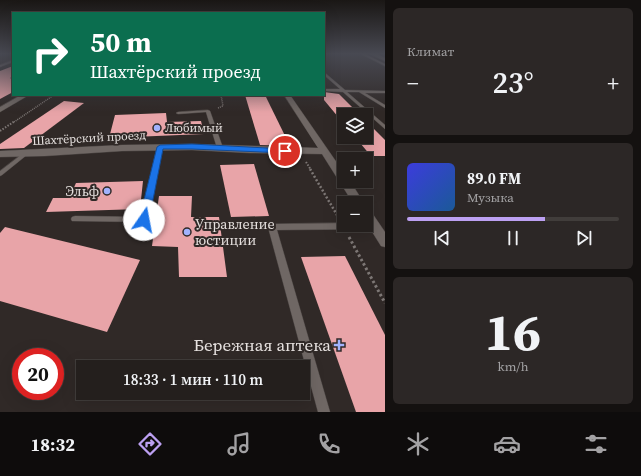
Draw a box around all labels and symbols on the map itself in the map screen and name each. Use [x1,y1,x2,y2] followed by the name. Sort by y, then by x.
[165,120,223,136] place label: Любимый
[152,123,162,133] marker: Любимый
[32,127,146,149] street label: Шахтёрский проезд
[268,134,302,168] pin
[65,181,99,201] place label: Эльф
[102,186,112,196] marker: Эльф
[123,199,165,241] position arrow
[195,214,275,250] place label: Управление юстиции
[182,227,192,237] marker: Управление юстиции
[194,333,331,357] place label: Бережная аптека
[334,340,344,350] marker: Бережная аптека
[12,348,64,400] speed limit sign: 20

